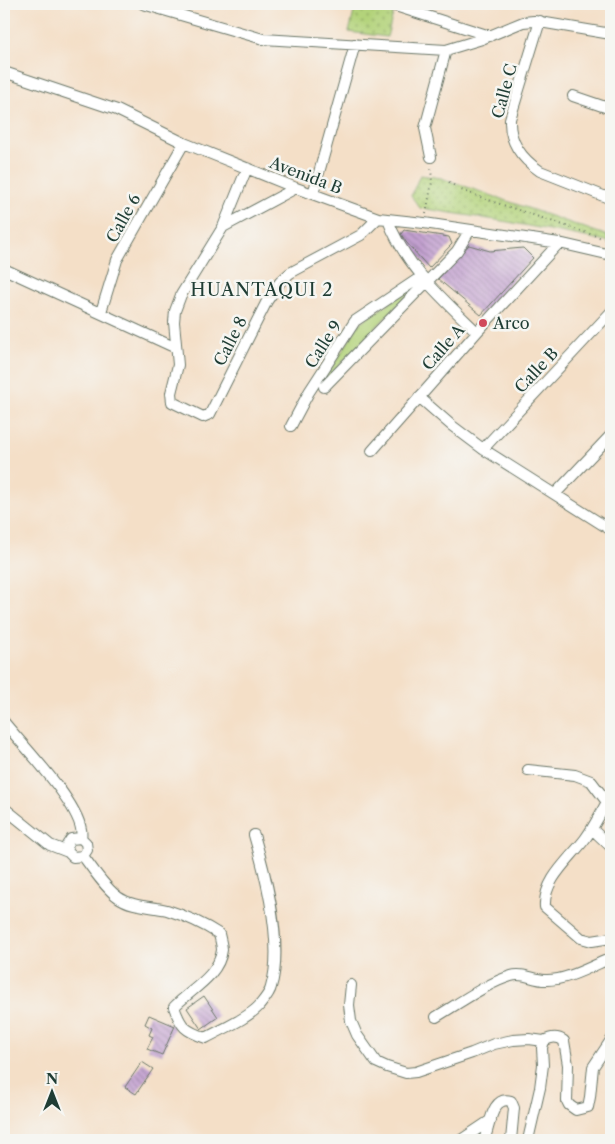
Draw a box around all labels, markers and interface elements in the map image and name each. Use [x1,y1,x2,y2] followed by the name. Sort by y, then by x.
[487,61,521,121] street label: Calle C
[266,152,345,198] street label: Avenida B
[101,190,145,246] street label: Calle 6
[190,279,334,301] district label: HUANTAQUI 2
[209,313,251,369] street label: Calle 8
[492,313,530,333] place label: Arco
[300,316,346,372] street label: Calle 9
[477,317,489,329] marker: Arco
[418,319,469,374] street label: Calle A
[510,343,562,397] street label: Calle B
[28,1066,78,1116] north arrow
[46,1070,58,1088] text: N

